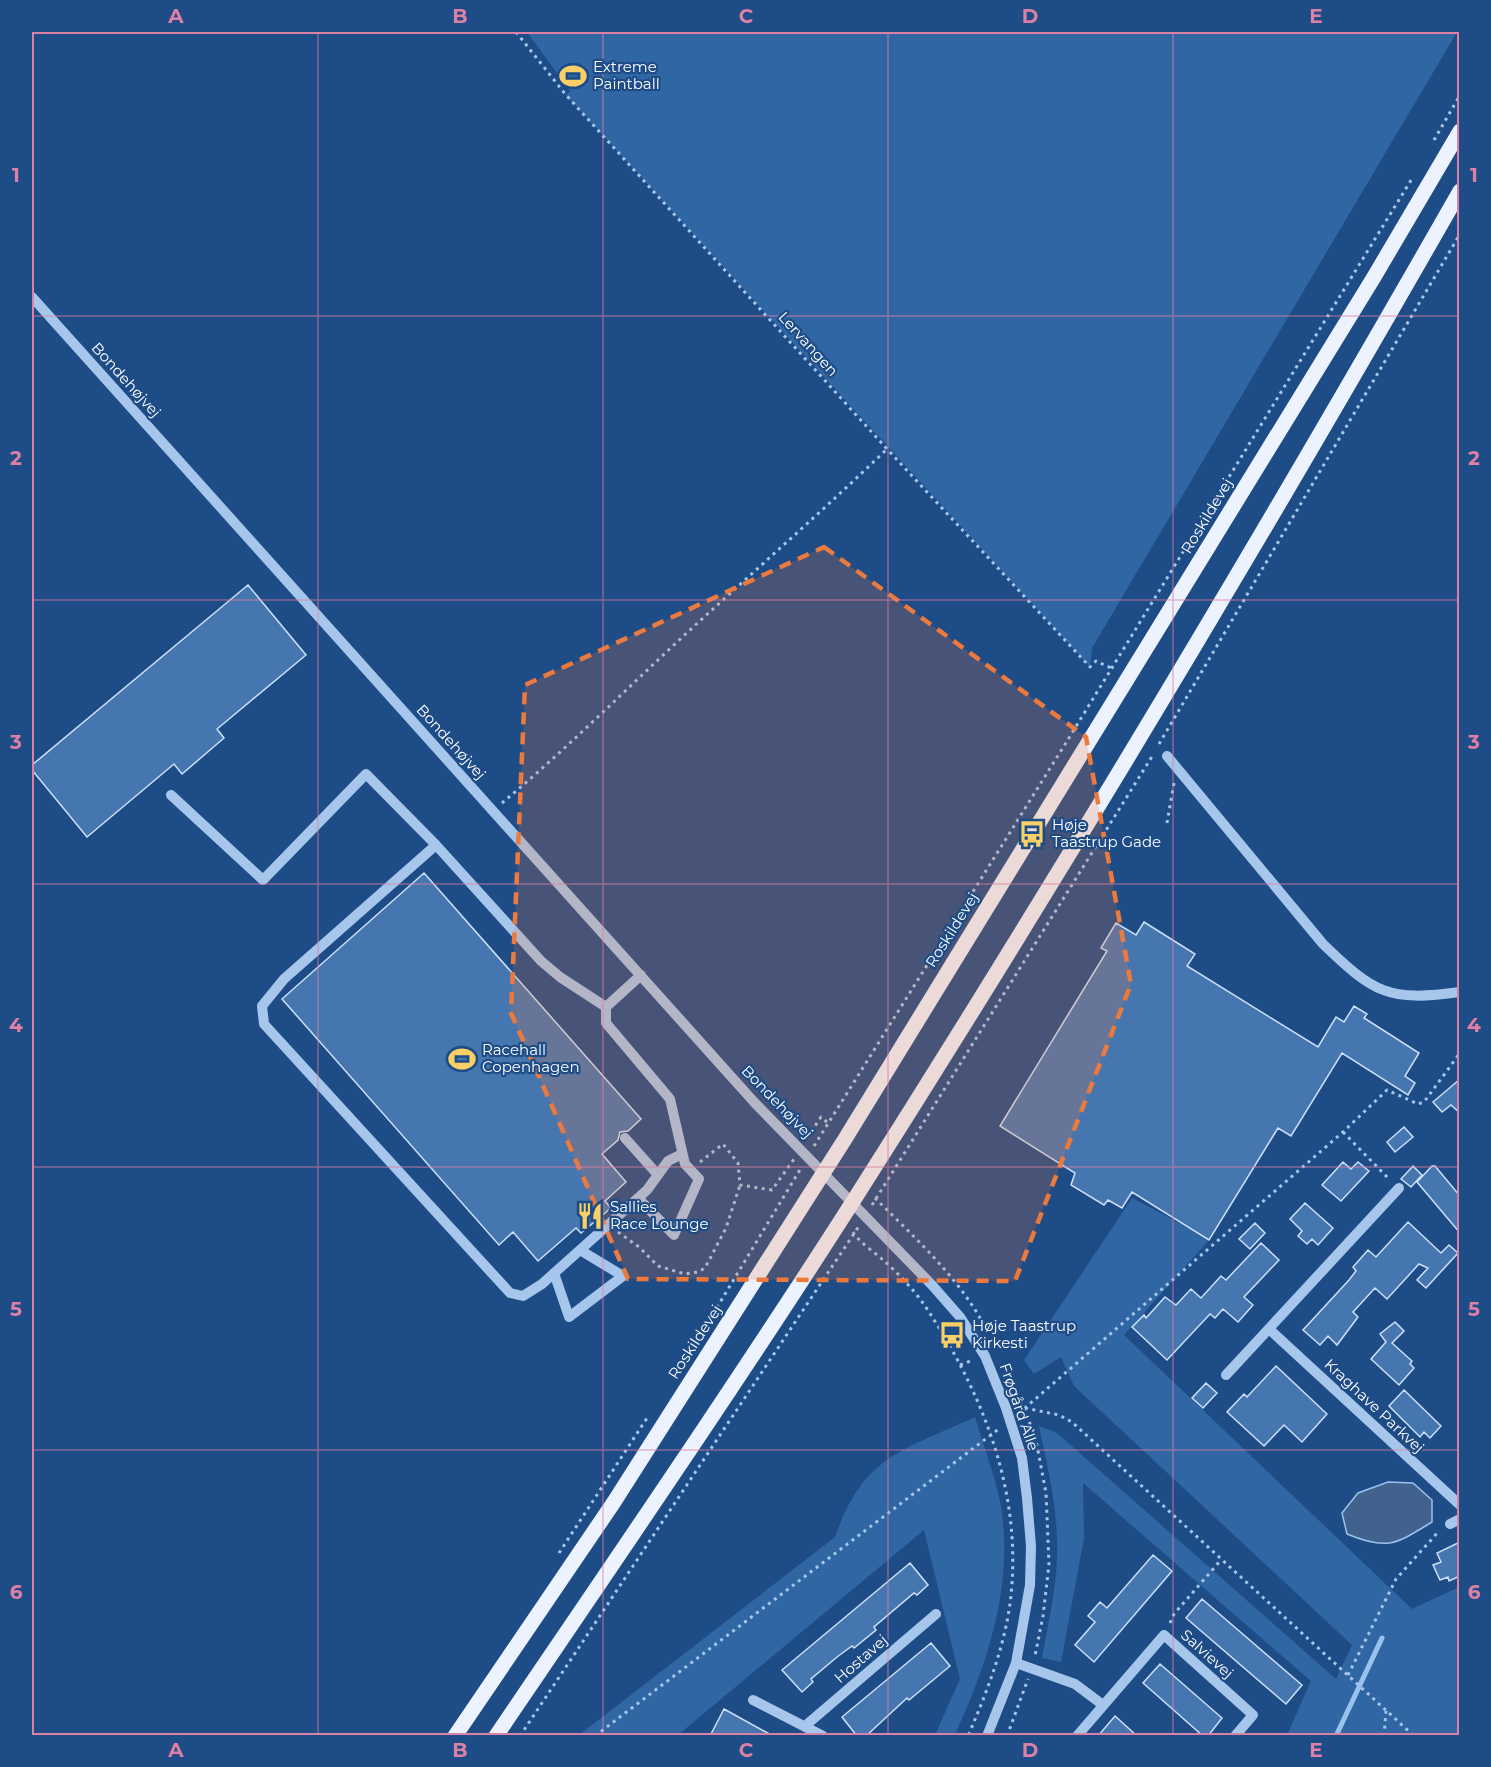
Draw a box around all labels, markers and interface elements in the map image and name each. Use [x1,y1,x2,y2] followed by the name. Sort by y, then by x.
[167,4,184,28] text: A
[452,4,468,28] text: B
[739,4,754,28] text: C
[1022,4,1038,28] text: D
[1309,4,1323,28] text: E
[593,57,660,93] place label: Extreme Paintball
[558,61,588,91] sports icon: Extreme Paintball
[12,163,20,187] text: 1
[1470,163,1478,187] text: 1
[774,307,842,380] street label: Lervangen
[88,338,165,421] street label: Bondehøjvej
[10,446,22,470] text: 2
[1468,446,1480,470] text: 2
[1177,475,1237,557] street label: Roskildevej
[413,700,490,783] street label: Bondehøjvej
[9,730,22,754] text: 3
[1467,730,1480,754] text: 3
[1052,815,1161,851] place label: Høje Taastrup Gade
[1017,819,1047,849] bus stop icon: Høje Taastrup Gade
[921,889,982,971] street label: Roskildevej
[9,1013,23,1037] text: 4
[1467,1013,1481,1037] text: 4
[482,1040,580,1076] place label: Racehall Copenhagen
[447,1044,477,1074] sports icon: Racehall Copenhagen
[738,1061,817,1142] street label: Bondehøjvej
[610,1197,709,1233] place label: Sallies Race Lounge
[575,1201,605,1231] restaurant icon: Sallies Race Lounge
[10,1297,22,1321] text: 5
[1468,1297,1480,1321] text: 5
[664,1301,726,1382] street label: Roskildevej
[972,1316,1076,1352] place label: Høje Taastrup Kirkesti
[937,1320,967,1350] bus stop icon: Høje Taastrup Kirkesti
[1320,1354,1428,1457] street label: Kraghave Parkvej
[996,1360,1043,1453] street label: Frøgård Alle
[10,1580,23,1604] text: 6
[1468,1580,1481,1604] text: 6
[1177,1625,1238,1682] street label: Salvievej
[830,1630,891,1687] street label: Hostavej
[167,1738,184,1762] text: A
[452,1738,468,1762] text: B
[739,1738,754,1762] text: C
[1022,1738,1038,1762] text: D
[1309,1738,1323,1762] text: E

